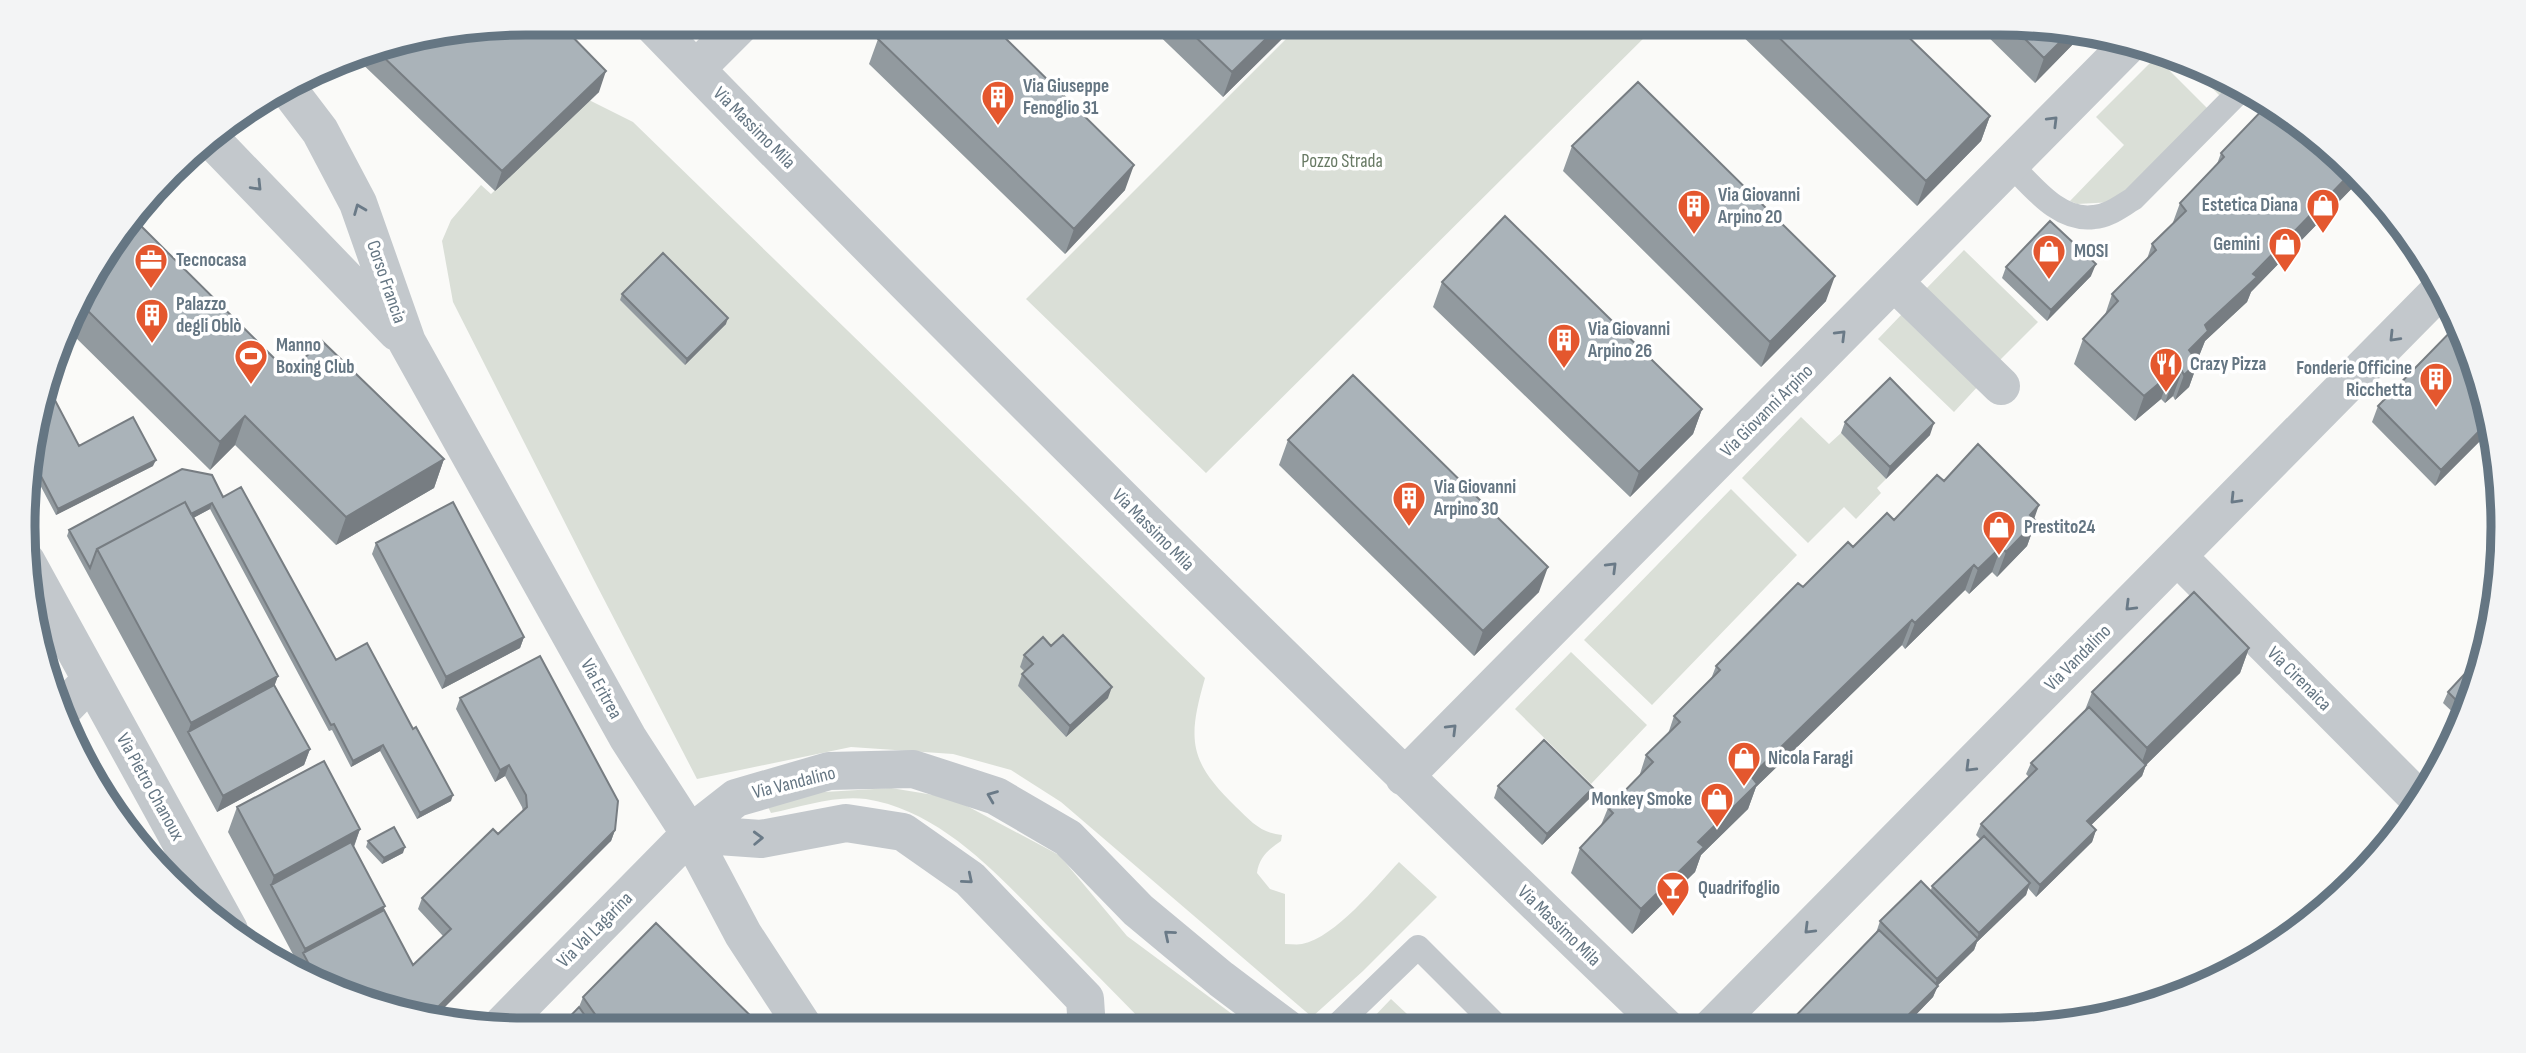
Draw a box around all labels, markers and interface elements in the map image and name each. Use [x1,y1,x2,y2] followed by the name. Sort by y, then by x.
[1023,75,1109,120] place label: Via Giuseppe Fenoglio 31
[979,78,1017,127] building icon: Via Giuseppe Fenoglio 31
[708,82,800,174] street label: Via Massimo Mila
[2044,117,2057,130] one-way arrow
[1301,150,1383,173] park label: Pozzo Strada
[249,178,261,191] one-way arrow
[1717,184,1800,229] place label: Via Giovanni Arpino 20
[2304,186,2342,235] shop icon: Estetica Diana
[1675,187,1713,236] building icon: Via Giovanni Arpino 20
[2202,194,2298,217] place label: Estetica Diana
[354,203,368,215] one-way arrow
[2266,225,2304,274] shop icon: Gemini
[2030,232,2068,281] shop icon: MOSI
[2213,233,2260,256] place label: Gemini
[361,238,411,326] street label: Corso Francia
[2074,240,2109,263] place label: MOSI
[132,241,170,290] office icon: Tecnocasa
[176,249,247,272] place label: Tecnocasa
[176,293,242,338] place label: Palazzo degli Oblò
[133,296,171,345] building icon: Palazzo degli Oblò
[1587,318,1670,363] place label: Via Giovanni Arpino 26
[1545,321,1583,370] building icon: Via Giovanni Arpino 26
[2389,328,2402,341] one-way arrow
[1833,331,1846,344] one-way arrow
[276,334,354,379] place label: Manno Boxing Club
[232,337,270,386] sports icon: Manno Boxing Club
[2147,345,2185,394] restaurant icon: Crazy Pizza
[2190,353,2266,376] place label: Crazy Pizza
[2296,357,2412,402] place label: Fonderie Officine Ricchetta
[1716,360,1818,462] street label: Via Giovanni Arpino
[2417,360,2455,409] building icon: Fonderie Officine Ricchetta
[1433,476,1516,521] place label: Via Giovanni Arpino 30
[1390,479,1428,528] building icon: Via Giovanni Arpino 30
[1107,484,1199,576] street label: Via Massimo Mila
[2230,491,2243,504] one-way arrow
[1980,508,2018,557] shop icon: Prestito24
[2024,516,2095,539] place label: Prestito24
[1604,562,1617,575] one-way arrow
[2125,597,2138,610] one-way arrow
[2040,620,2116,696] street label: Via Vandalino
[2262,642,2336,716] street label: Via Cirenaica
[575,655,627,723] street label: Via Eritrea
[1444,724,1457,737] one-way arrow
[111,729,189,845] street label: Via Pietro Chanoux
[1725,739,1763,788] shop icon: Nicola Faragi
[1768,747,1853,770] place label: Nicola Faragi
[1965,759,1978,772] one-way arrow
[750,762,838,804] street label: Via Vandalino
[1698,780,1736,829] shop icon: Monkey Smoke
[1591,788,1692,811] place label: Monkey Smoke
[987,790,999,804] one-way arrow
[753,830,764,845] one-way arrow
[1654,869,1692,918] bar icon: Quadrifoglio
[961,870,973,883] one-way arrow
[1698,877,1780,900] place label: Quadrifoglio
[1513,881,1605,971] street label: Via Massimo Mila
[552,887,638,973] street label: Via Val Lagarina
[1805,920,1818,933] one-way arrow
[1164,931,1177,944] one-way arrow

